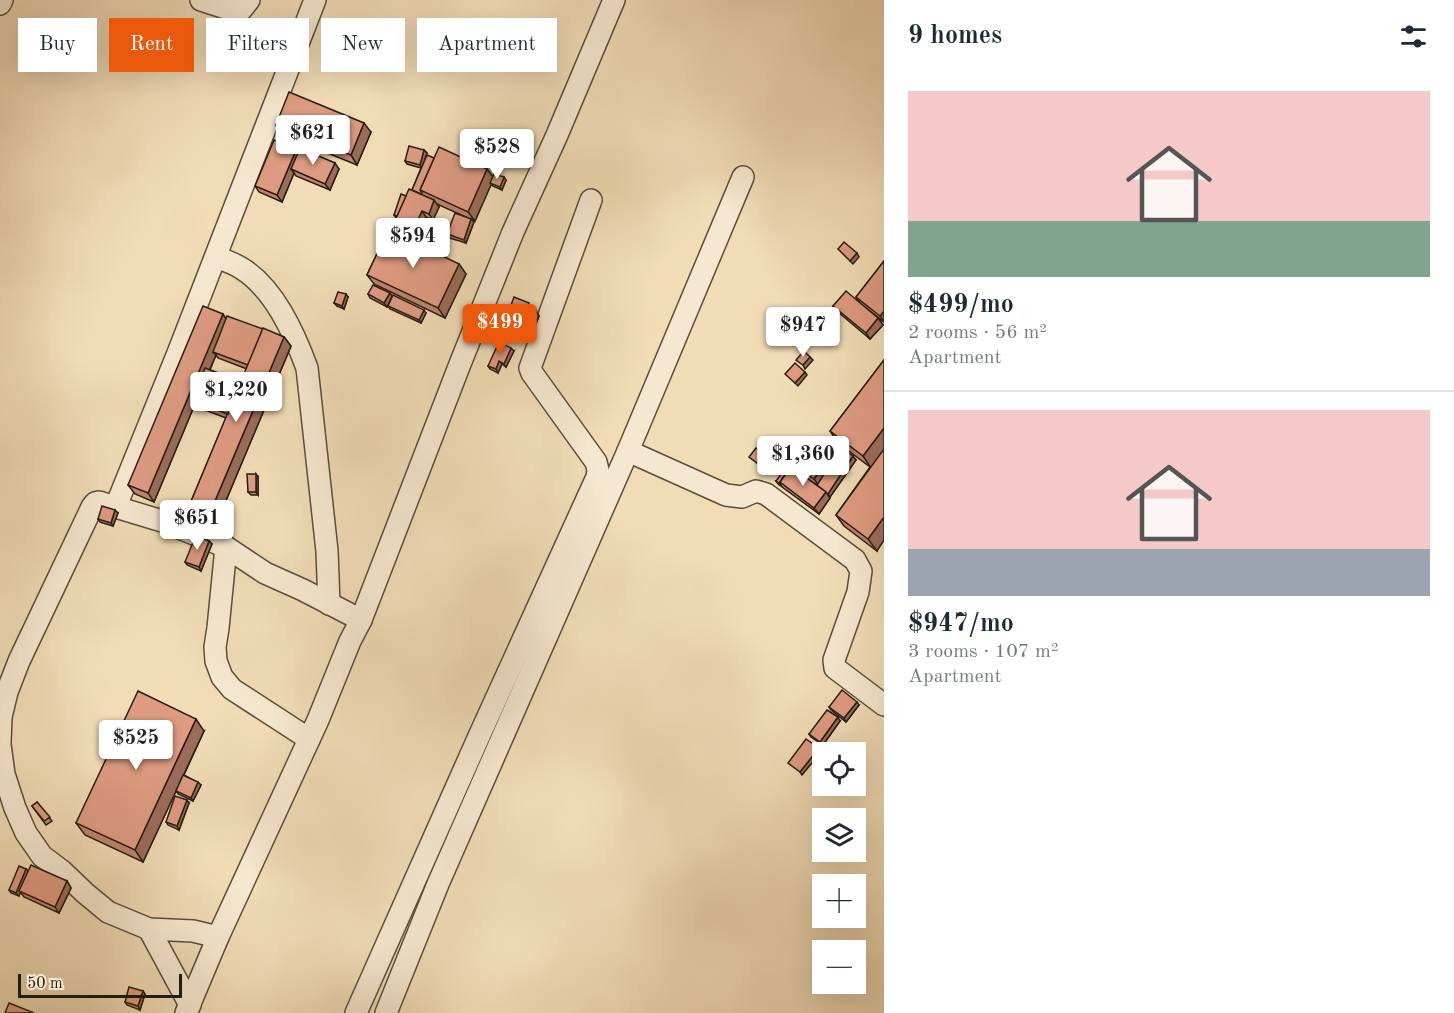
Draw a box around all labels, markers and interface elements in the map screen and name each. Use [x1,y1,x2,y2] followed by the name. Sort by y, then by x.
[18,18,97,72] chip: Buy
[109,18,194,72] chip: Rent
[206,18,309,72] chip: Filters
[321,18,405,72] chip: New
[417,18,557,72] chip: Apartment
[1397,20,1430,53] icon: filters
[908,23,1002,49] text: 9 homes
[277,115,349,166] pin: $621
[290,124,336,144] text: $621
[461,129,533,180] pin: $528
[1115,130,1223,238] icon: home
[474,138,520,158] text: $528
[377,218,449,269] pin: $594
[390,227,436,247] text: $594
[908,292,1014,318] text: $499/mo
[464,304,536,355] pin: $499
[767,307,839,358] pin: $947
[477,313,523,333] text: $499
[780,316,826,336] text: $947
[908,323,1047,343] text: 2 rooms · 56 m²
[908,348,1002,368] text: Apartment
[187,372,285,423] pin: $1,220
[204,381,268,401] text: $1,220
[754,436,852,487] pin: $1,360
[771,445,835,465] text: $1,360
[1115,449,1223,557] icon: home
[161,500,233,551] pin: $651
[174,509,220,529] text: $651
[908,611,1014,637] text: $947/mo
[908,642,1058,662] text: 3 rooms · 107 m²
[908,667,1002,687] text: Apartment
[100,720,172,771] pin: $525
[113,729,159,749] text: $525
[812,742,866,994] map controls
[812,742,866,796] button: locate
[812,808,866,862] button: layers
[812,874,866,928] button: +
[812,940,866,994] button: −
[18,971,182,998] scale bar
[27,976,63,992] text: 50 m

